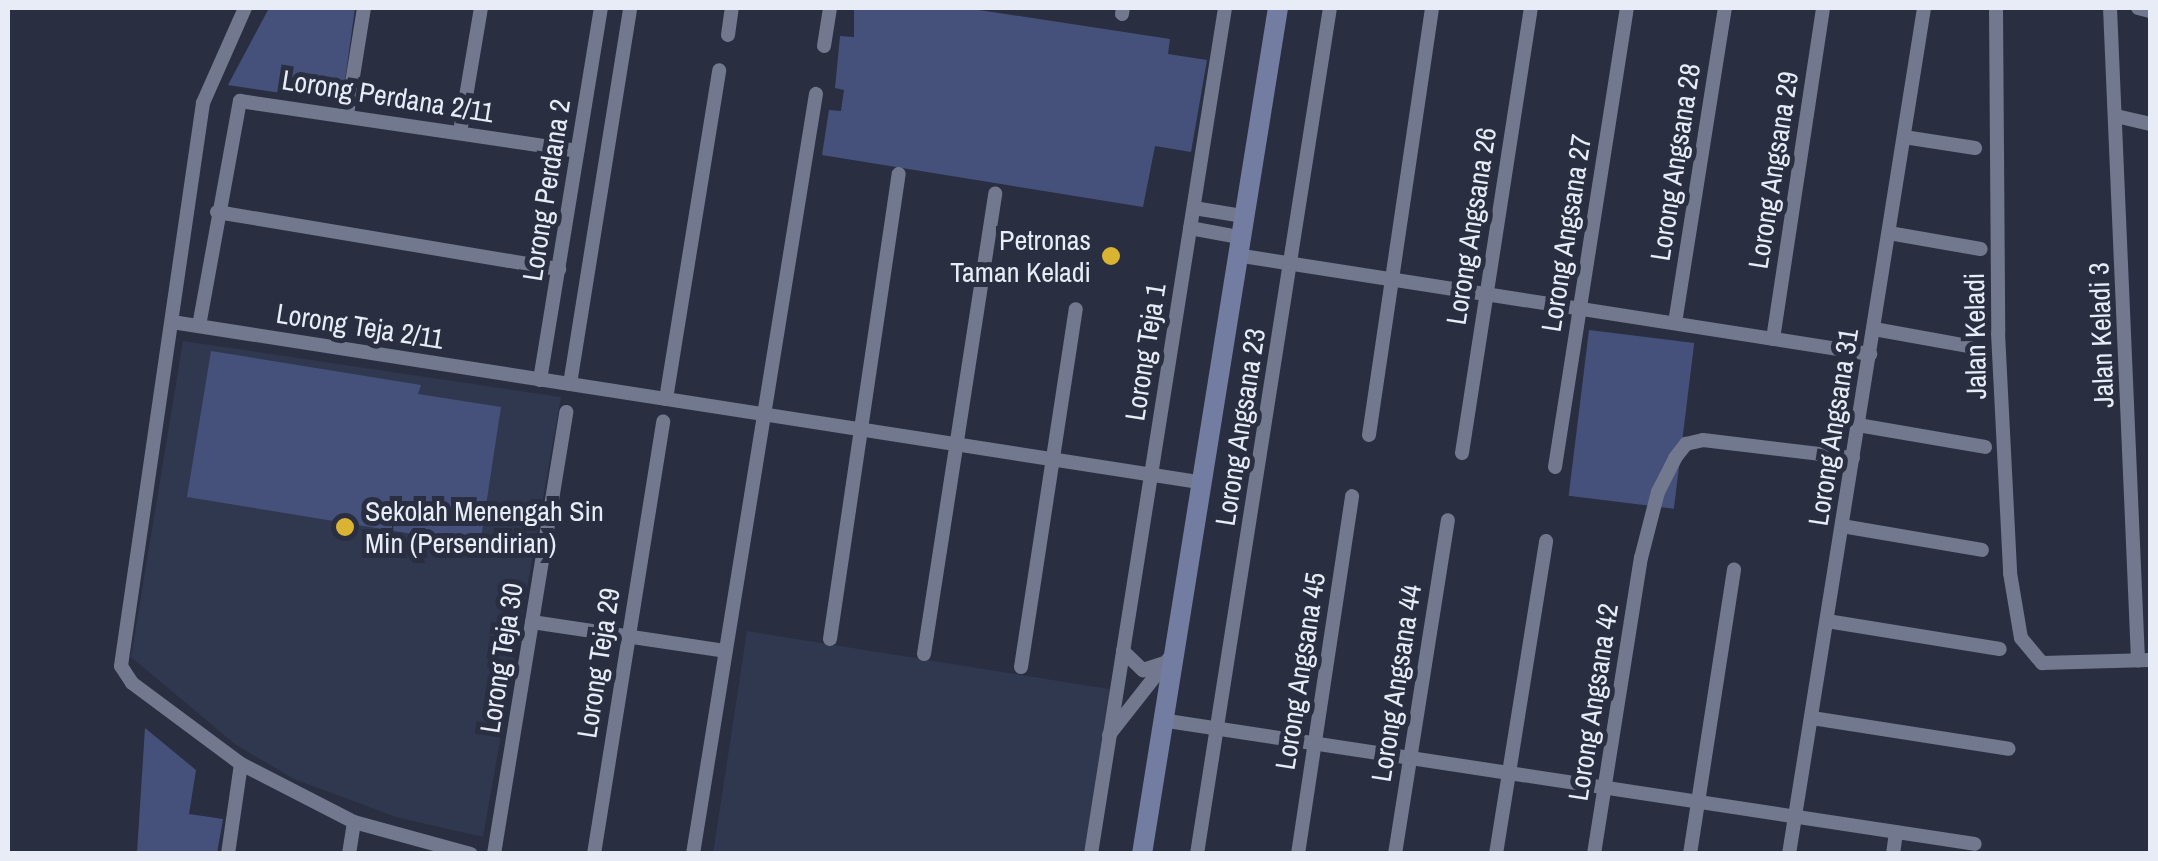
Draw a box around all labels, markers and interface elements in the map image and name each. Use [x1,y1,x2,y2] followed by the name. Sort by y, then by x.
[1643,60,1707,264] street label: Lorong Angsana 28
[280,63,496,129] street label: Lorong Perdana 2/11
[1741,68,1805,272] street label: Lorong Angsana 29
[515,97,577,283] street label: Lorong Perdana 2
[1439,124,1503,328] street label: Lorong Angsana 26
[1534,131,1598,335] street label: Lorong Angsana 27
[950,223,1091,289] place label: Petronas Taman Keladi
[1100,245,1122,267] marker: Petronas Taman Keladi
[2082,262,2120,408] street label: Jalan Keladi 3
[1957,273,1993,399] street label: Jalan Keladi
[1118,281,1172,423] street label: Lorong Teja 1
[274,296,446,356] street label: Lorong Teja 2/11
[1208,325,1272,529] street label: Lorong Angsana 23
[1801,325,1865,529] street label: Lorong Angsana 31
[365,494,604,560] place label: Sekolah Menengah Sin Min (Persendirian)
[334,516,356,538] marker: Sekolah Menengah Sin Min (Persendirian)
[1268,569,1332,773] street label: Lorong Angsana 45
[473,580,529,736] street label: Lorong Teja 30
[1364,581,1428,785] street label: Lorong Angsana 44
[570,585,626,741] street label: Lorong Teja 29
[1561,600,1625,804] street label: Lorong Angsana 42

